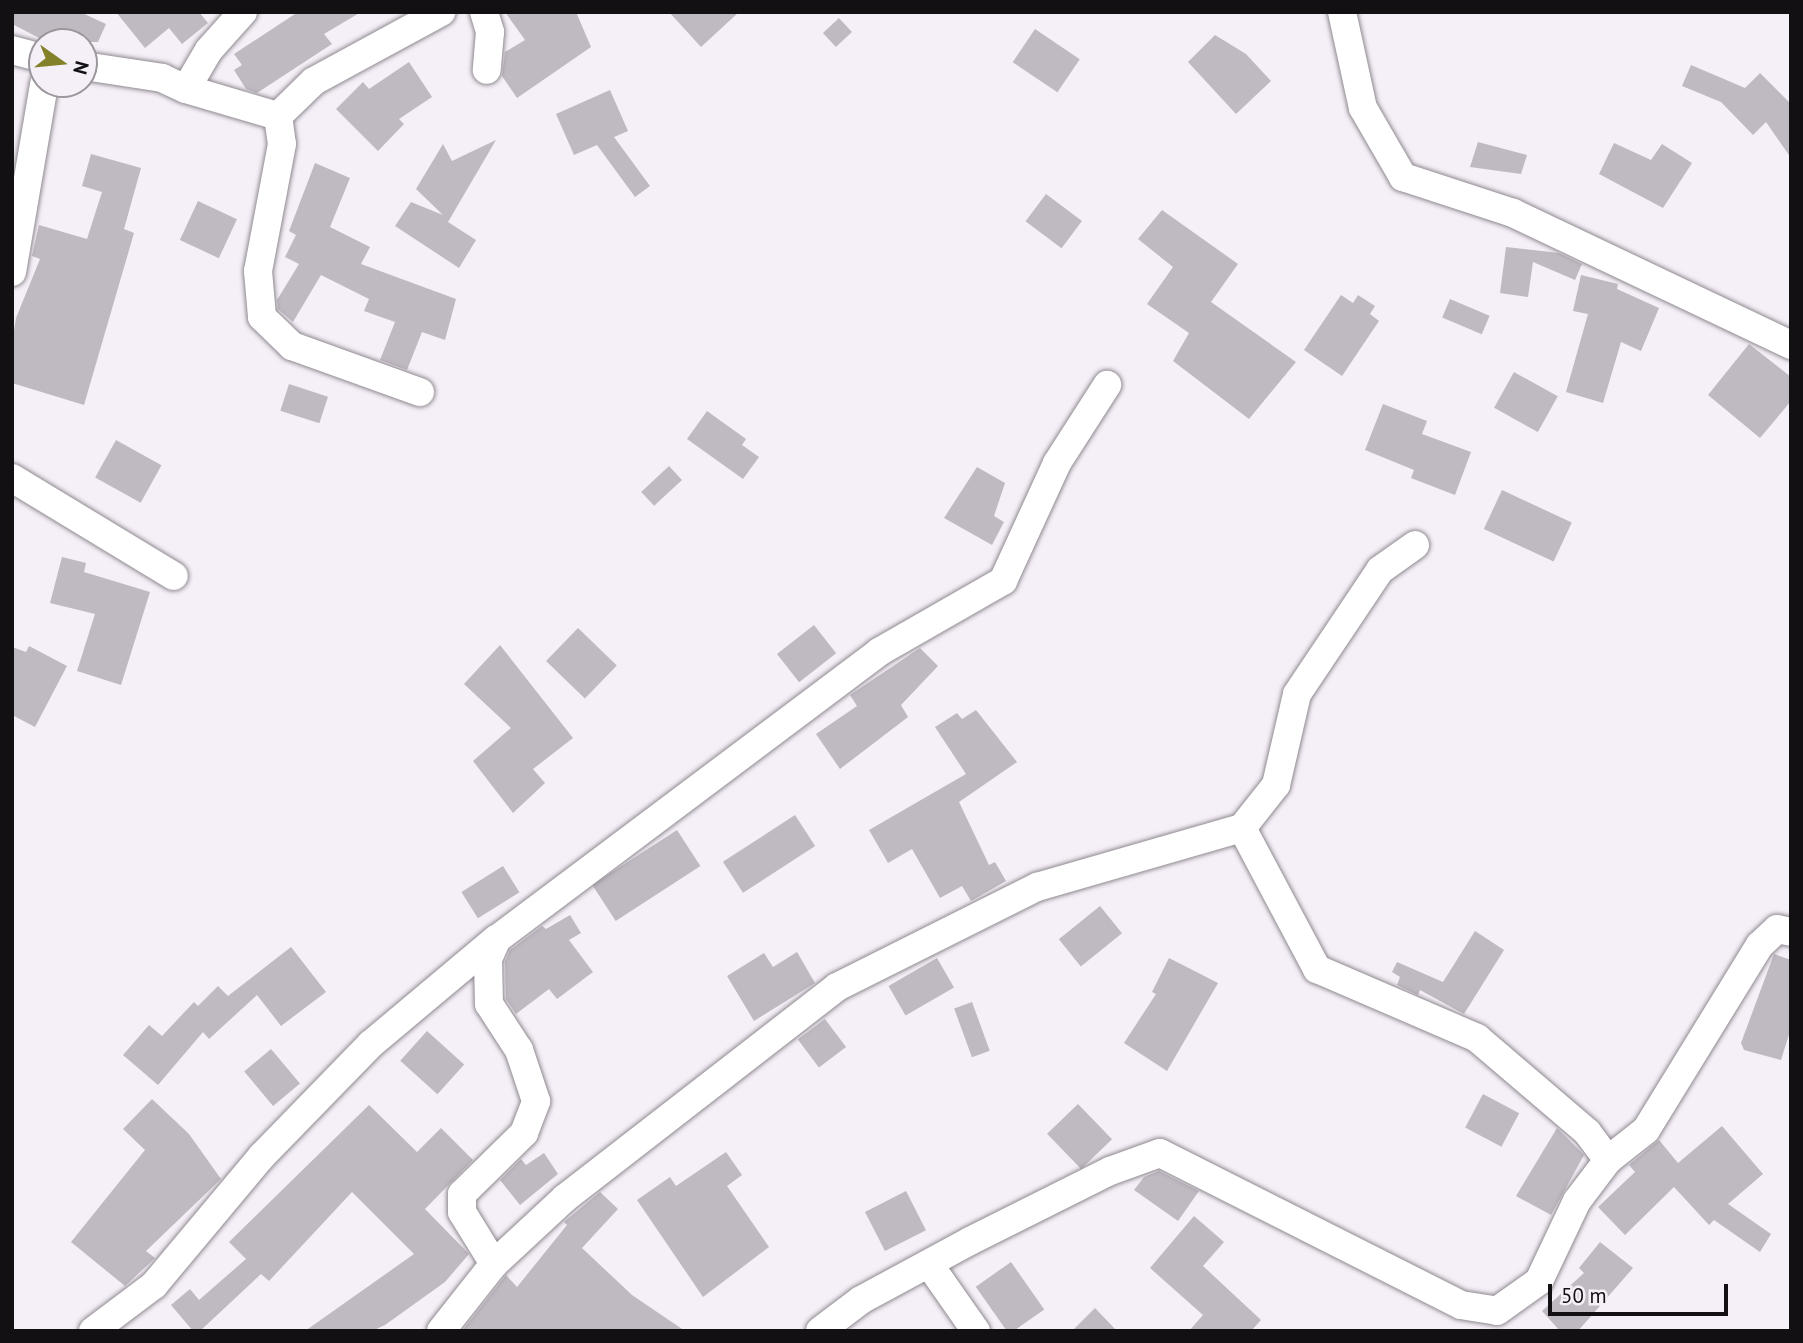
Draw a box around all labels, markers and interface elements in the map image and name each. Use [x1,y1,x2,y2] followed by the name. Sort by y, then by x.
[28,28,98,98] north arrow
[68,59,95,77] text: N
[1551,1270,1731,1314] scale bar
[1561,1282,1607,1309] text: 50 m

